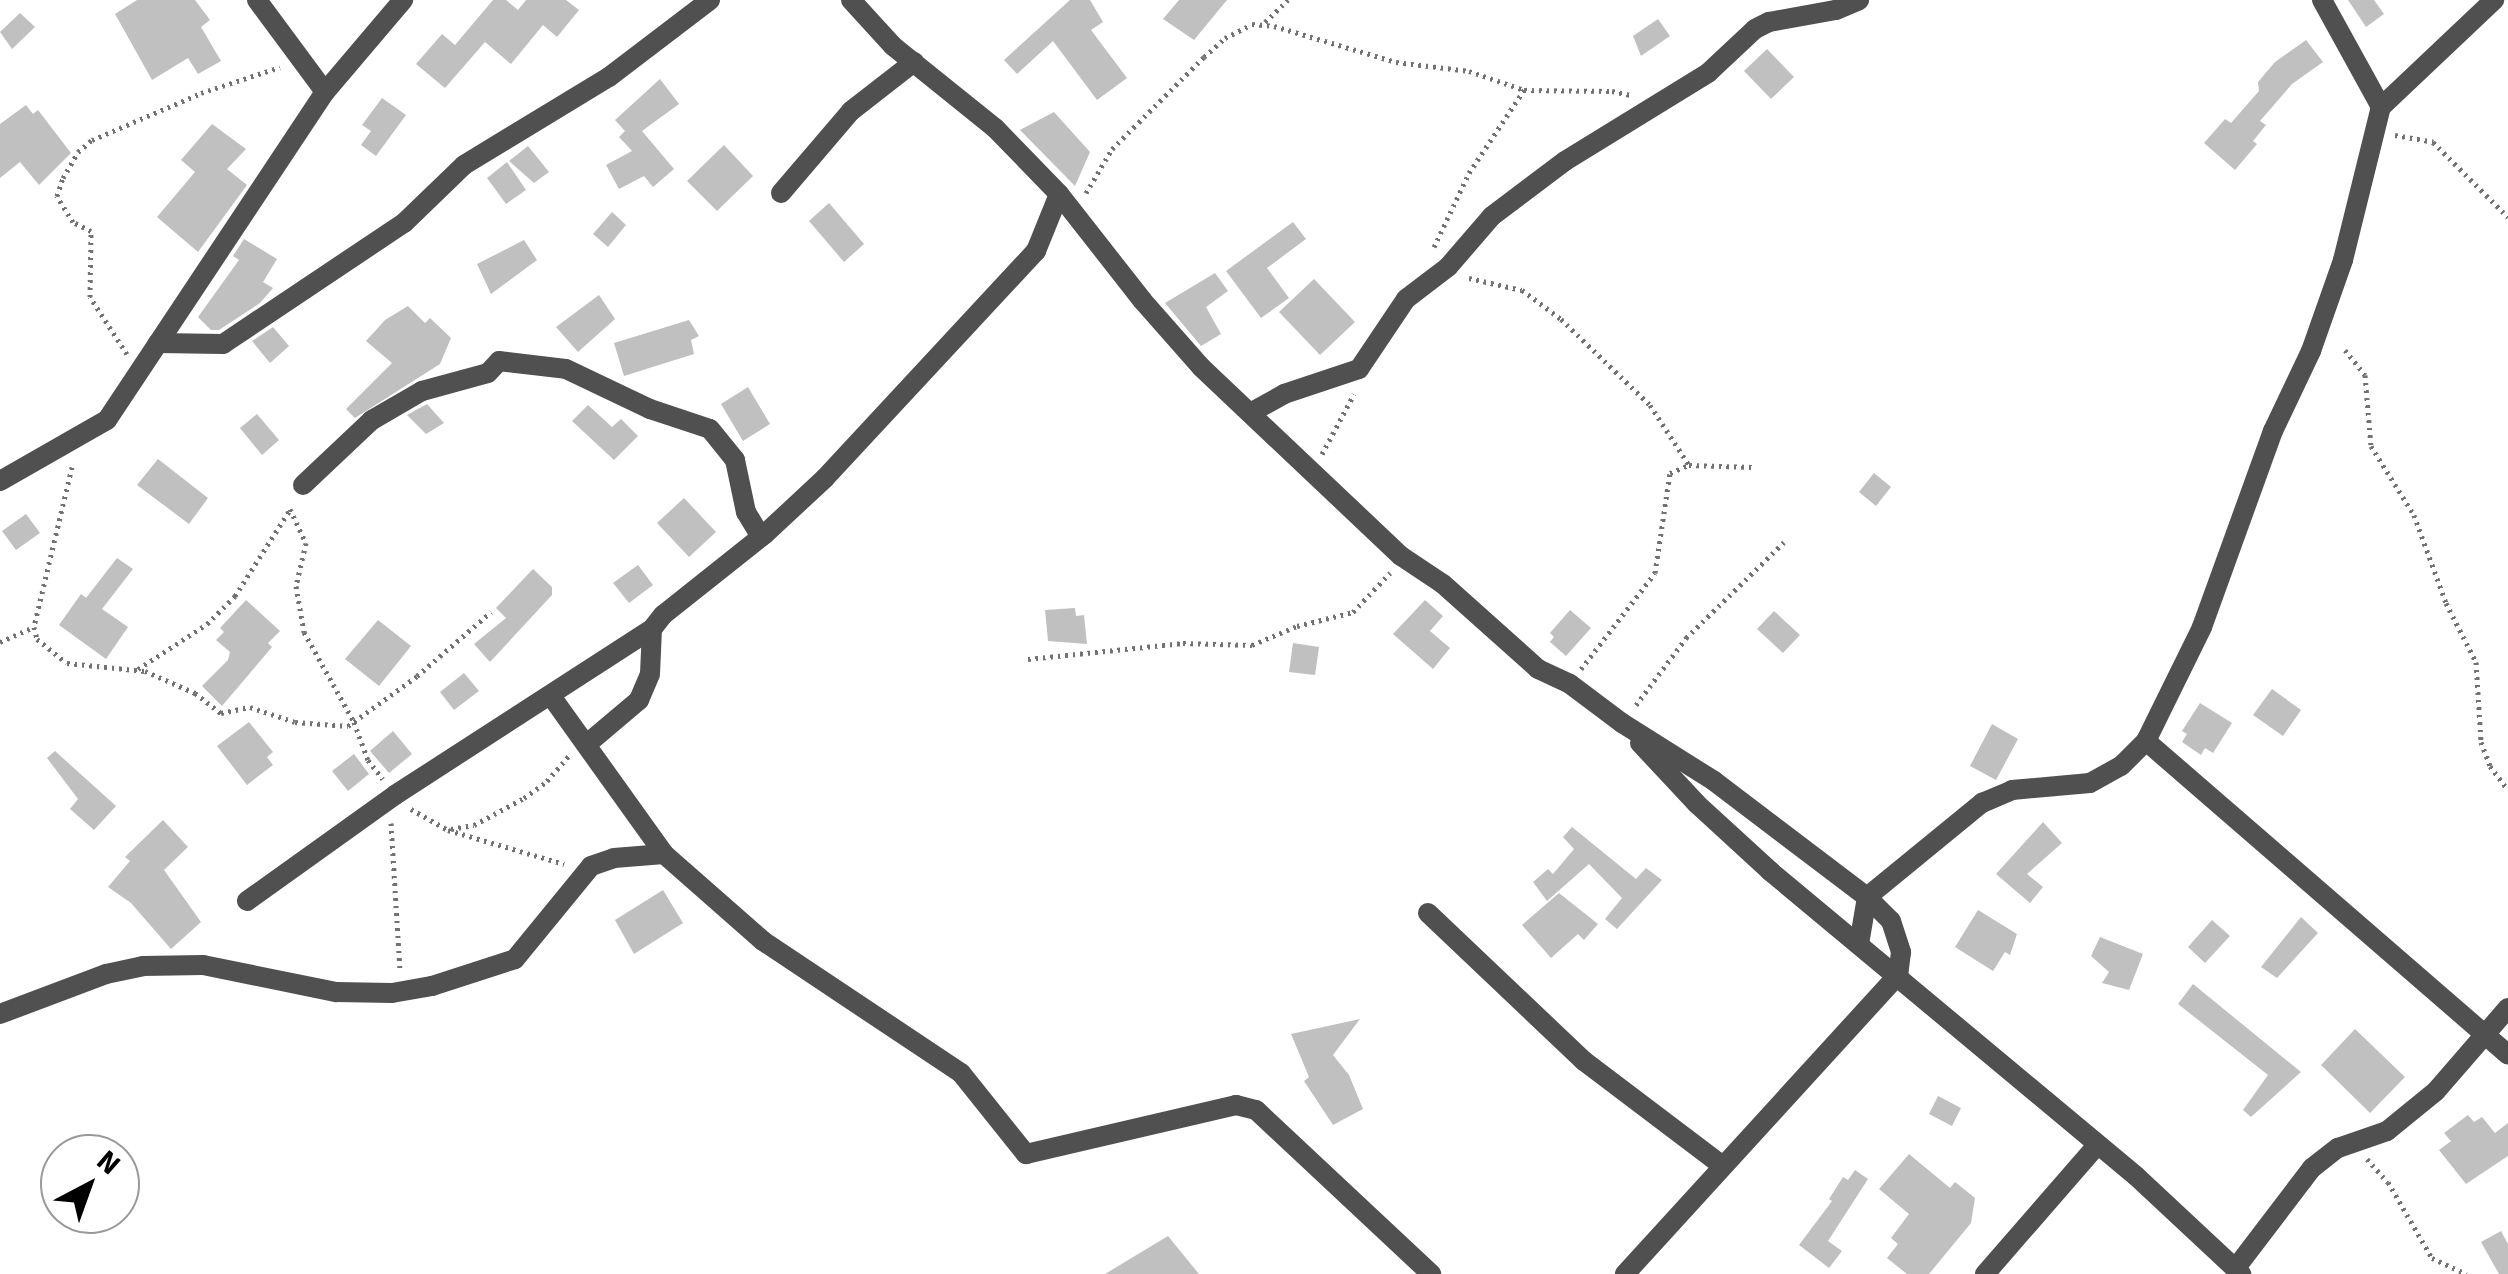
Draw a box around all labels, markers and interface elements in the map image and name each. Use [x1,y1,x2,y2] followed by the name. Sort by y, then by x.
[40,1134,140,1234] north arrow
[90,1144,127,1182] text: N

